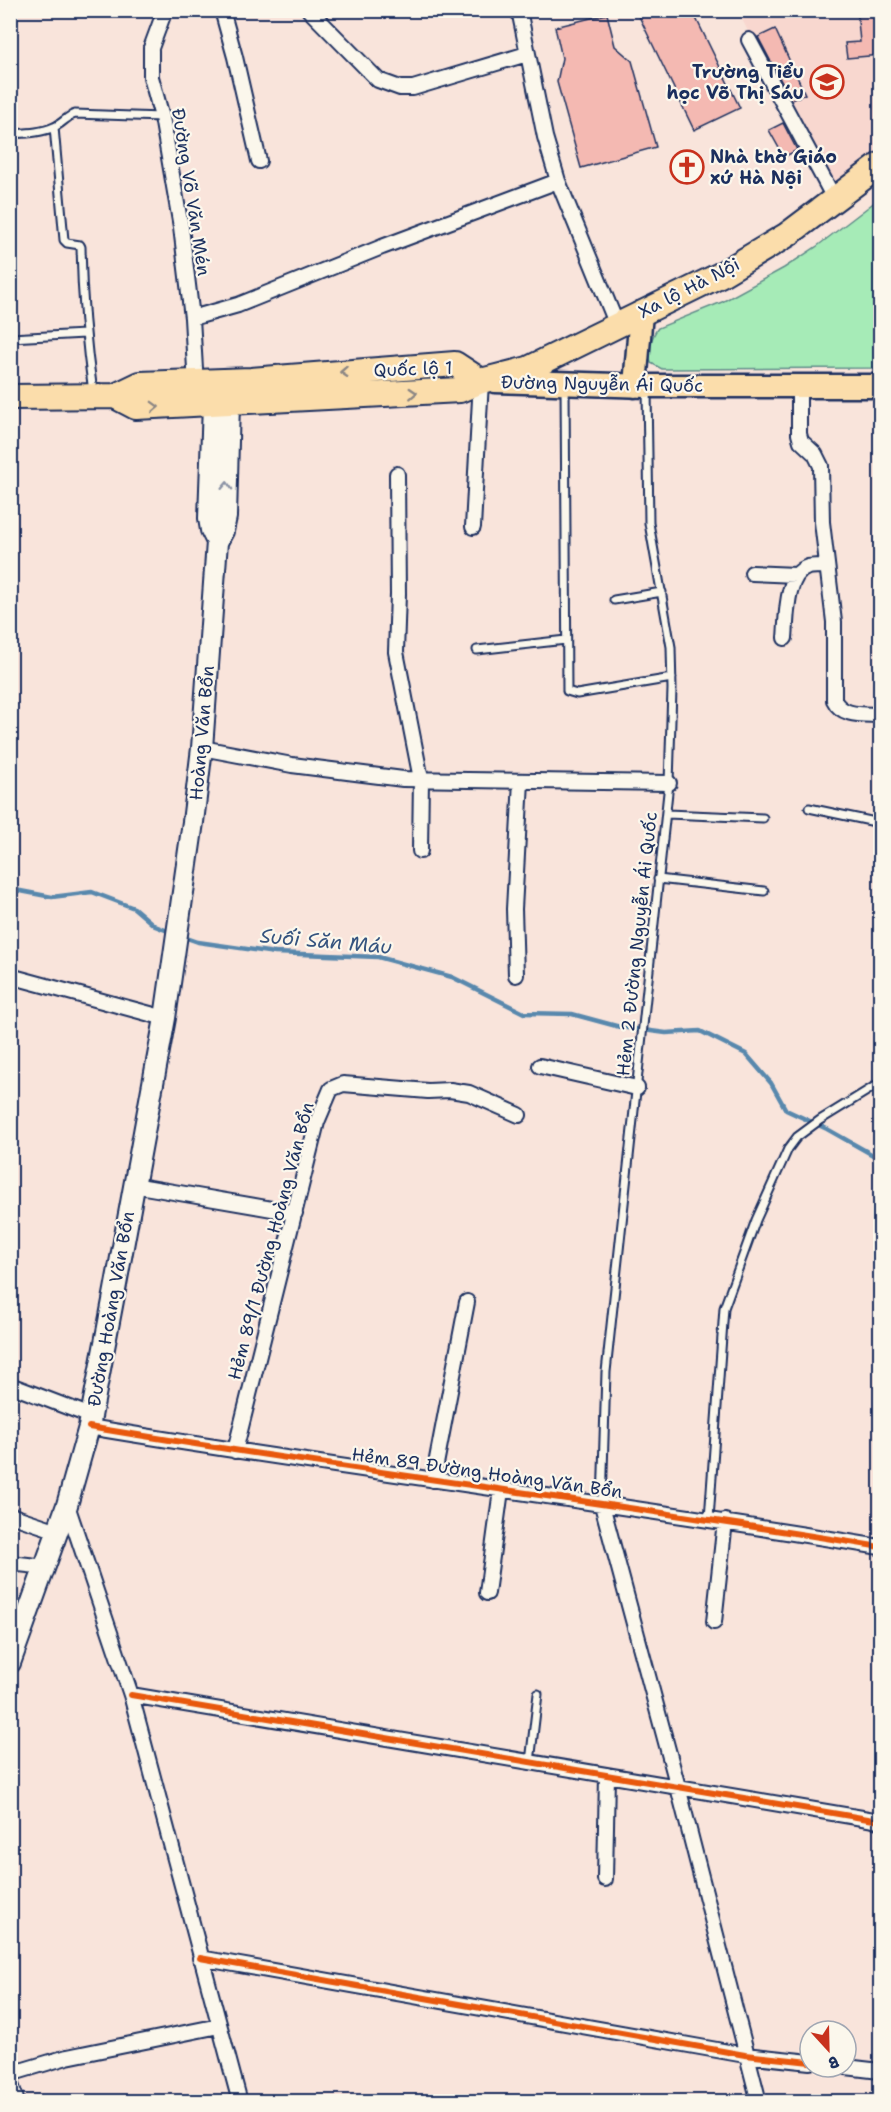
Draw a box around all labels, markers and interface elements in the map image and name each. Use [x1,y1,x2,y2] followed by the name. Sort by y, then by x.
[667,60,804,105] place label: Trường Tiểu học Võ Thị Sáu
[809,64,845,100] school or university icon: Trường Tiểu học Võ Thị Sáu
[166,106,216,278] street label: Đường Võ Văn Mén
[710,145,837,190] place label: Nhà thờ Giáo xứ Hà Nội
[669,149,705,185] church icon: Nhà thờ Giáo xứ Hà Nội
[634,252,744,324] street label: Xa lộ Hà Nội
[373,356,453,382] street label: Quốc lộ 1
[340,366,349,379] one-way arrow
[501,370,703,398] street label: Đường Nguyễn Ái Quốc
[409,386,418,399] one-way arrow
[150,400,159,413] one-way arrow
[221,481,234,490] one-way arrow
[184,664,220,802] street label: Hoàng Văn Bổn
[611,811,663,1077] street label: Hẻm 2 Đường Nguyễn Ái Quốc
[259,922,393,960] water label: Suối Săn Máu
[222,1099,320,1383] street label: Hẻm 89/1 Đường Hoàng Văn Bổn
[82,1209,140,1409] street label: Đường Hoàng Văn Bổn
[350,1442,624,1504] street label: Hẻm 89 Đường Hoàng Văn Bổn
[798,2019,858,2079] north arrow
[825,2051,842,2074] text: B

